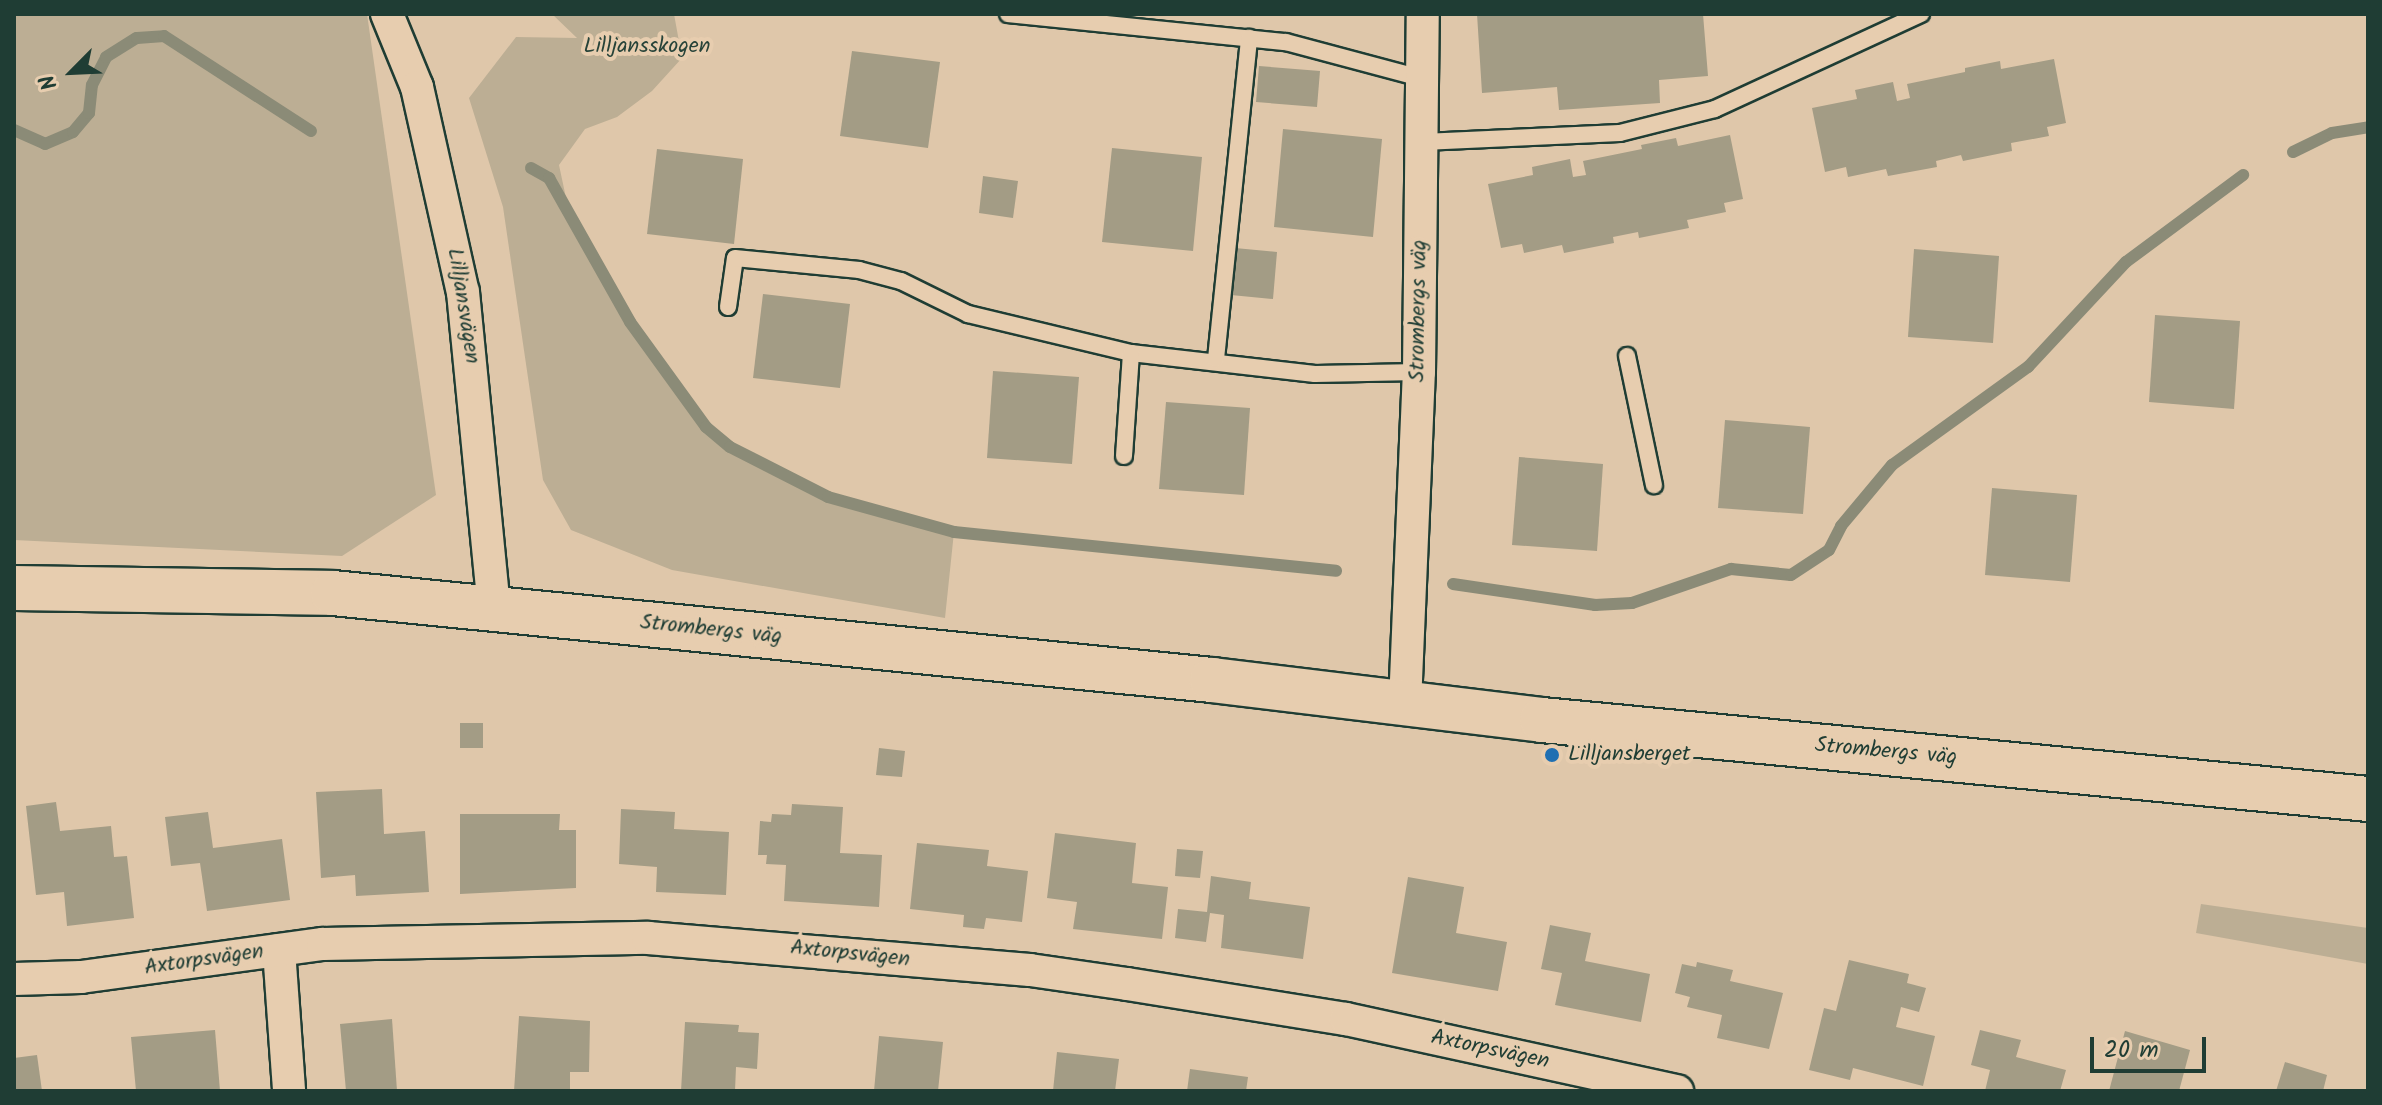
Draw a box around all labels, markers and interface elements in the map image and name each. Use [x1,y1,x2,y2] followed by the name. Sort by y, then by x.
[32,32,112,112] north arrow
[584,34,710,60] park label: Lilljansskogen
[31,69,68,95] text: N
[1405,240,1433,382] street label: Strombergs väg
[441,246,485,366] street label: Lilljansvägen
[639,609,783,651] street label: Strombergs väg
[1814,733,1958,771] street label: Strombergs väg
[1568,742,1691,768] place label: Lilljansberget
[1543,746,1561,764] marker: Lilljansberget
[789,935,911,973] street label: Axtorpsvägen
[143,939,265,981] street label: Axtorpsvägen
[2094,1021,2210,1071] scale bar
[1428,1025,1552,1075] street label: Axtorpsvägen
[2104,1031,2159,1070] text: 20 m

